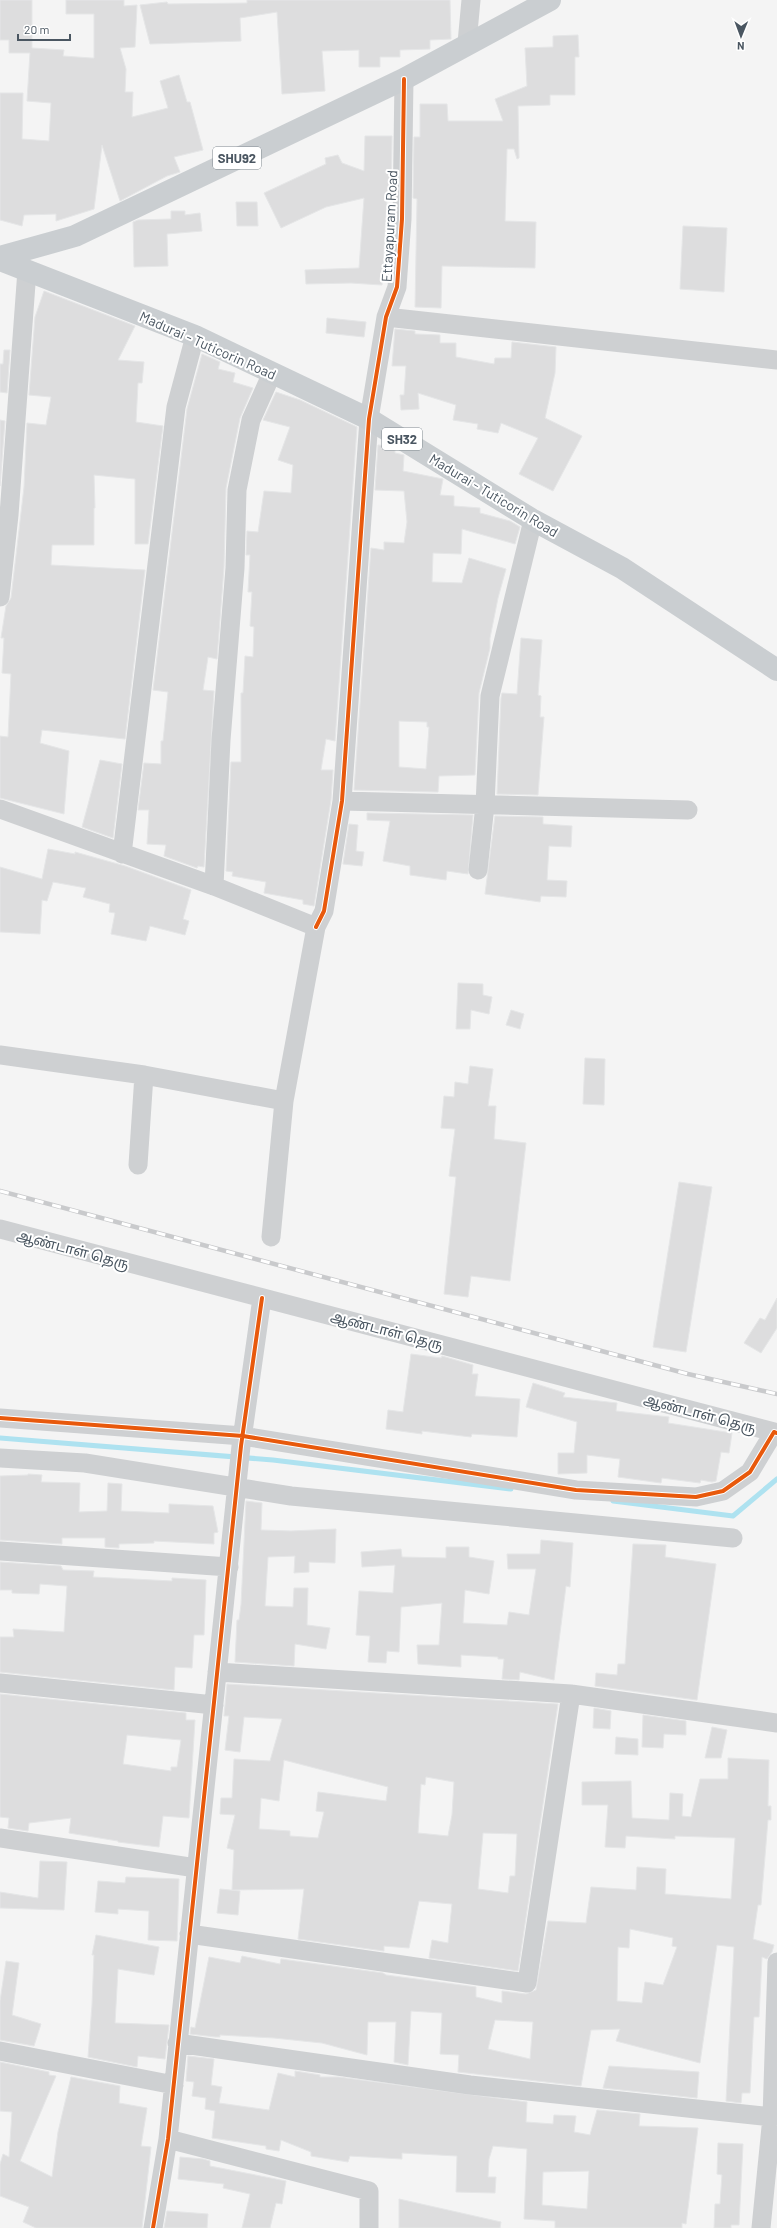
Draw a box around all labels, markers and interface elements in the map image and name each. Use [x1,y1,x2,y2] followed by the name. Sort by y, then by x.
[18,16,70,42] scale bar
[721,16,761,56] north arrow
[24,22,50,36] text: 20 m
[737,40,745,53] text: N
[213,147,261,169] road number: SHU92
[378,170,400,282] street label: Ettayapuram Road
[137,307,279,383] street label: Madurai - Tuticorin Road
[382,428,422,450] road number: SH32
[426,450,562,540] street label: Madurai - Tuticorin Road
[14,1226,131,1274] street label: ஆண்டாள் தெரு
[328,1307,445,1355] street label: ஆண்டாள் தெரு
[641,1390,758,1438] street label: ஆண்டாள் தெரு

